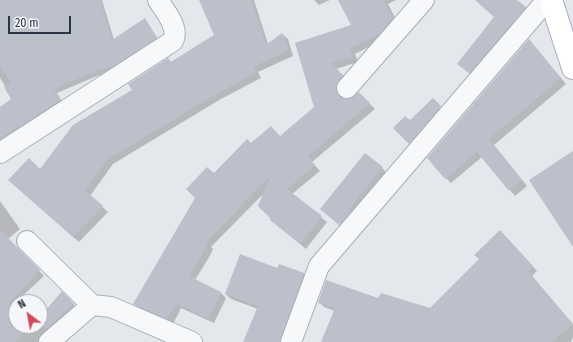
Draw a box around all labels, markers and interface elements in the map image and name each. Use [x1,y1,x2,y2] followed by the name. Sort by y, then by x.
[10,8,73,34] scale bar
[15,16,39,30] text: 20 m
[8,294,48,334] north arrow
[16,297,28,312] text: N

